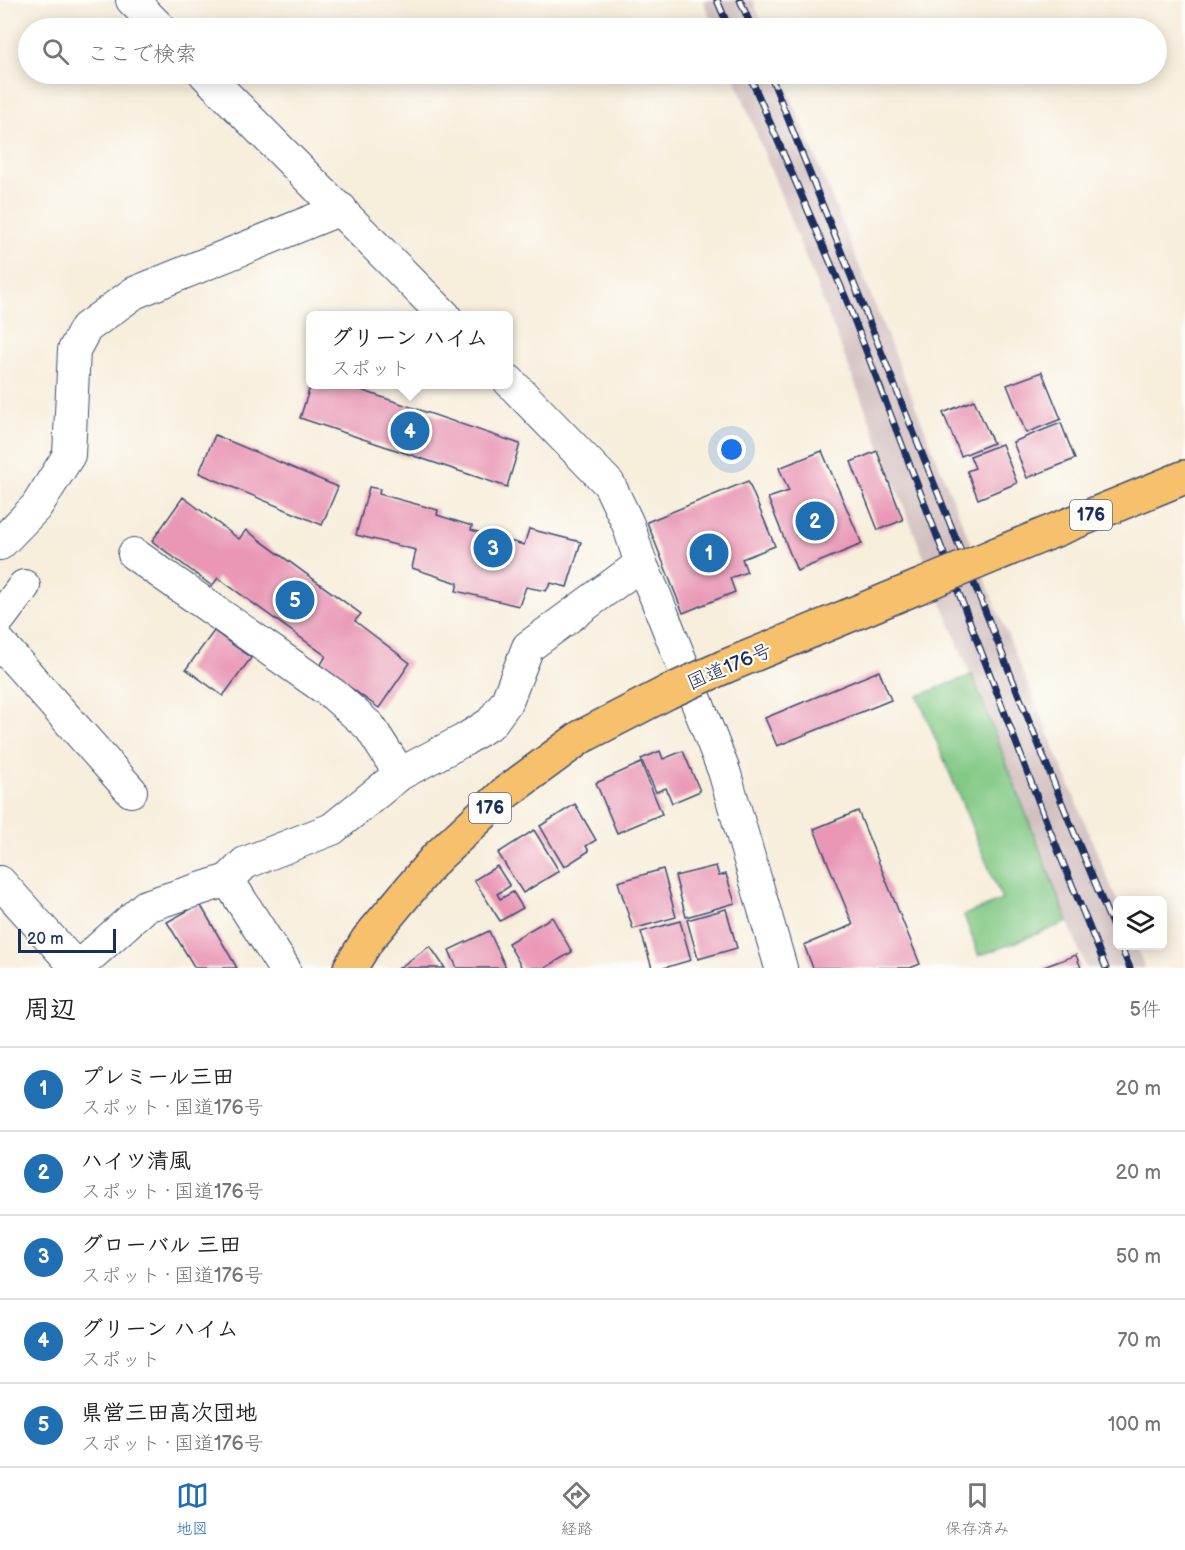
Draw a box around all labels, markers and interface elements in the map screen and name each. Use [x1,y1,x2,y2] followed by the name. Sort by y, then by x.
[18,18,1167,84] search box
[39,35,72,68] icon: search
[87,41,197,68] text: ここで検索
[306,311,513,389] popup
[331,325,488,352] text: グリーン ハイム
[331,357,411,381] text: スポット
[390,408,430,454] pin: 4
[717,435,746,464] your location
[796,498,834,544] pin: 2
[1070,500,1112,530] road number: 176
[474,526,512,570] pin: 3
[690,530,728,576] pin: 1
[276,578,314,622] pin: 5
[683,638,775,696] street label: 国道176号
[469,793,511,823] road number: 176
[1113,896,1167,950] map controls
[1113,896,1167,950] button: layers
[18,926,116,953] scale bar
[27,930,63,949] text: 20 m
[24,995,76,1026] text: 周辺
[1130,998,1161,1022] text: 5件
[81,1064,234,1091] text: プレミール三田
[39,1077,48,1101] text: 1
[1116,1077,1161,1101] text: 20 m
[81,1096,264,1120] text: スポット · 国道176号
[81,1148,191,1175] text: ハイツ清風
[38,1161,49,1185] text: 2
[1116,1161,1161,1185] text: 20 m
[81,1180,264,1204] text: スポット · 国道176号
[81,1232,241,1259] text: グローバル 三田
[38,1245,49,1269] text: 3
[1116,1245,1161,1269] text: 50 m
[81,1264,264,1288] text: スポット · 国道176号
[81,1316,239,1343] text: グリーン ハイム
[38,1329,49,1353] text: 4
[1117,1329,1161,1353] text: 70 m
[81,1348,161,1372] text: スポット
[81,1400,257,1427] text: 県営三田高次団地
[38,1413,49,1437] text: 5
[1108,1413,1161,1437] text: 100 m
[81,1432,264,1456] text: スポット · 国道176号
[176,1479,209,1539] tab: 地図
[560,1479,593,1539] tab: 経路
[945,1479,1009,1539] tab: 保存済み

